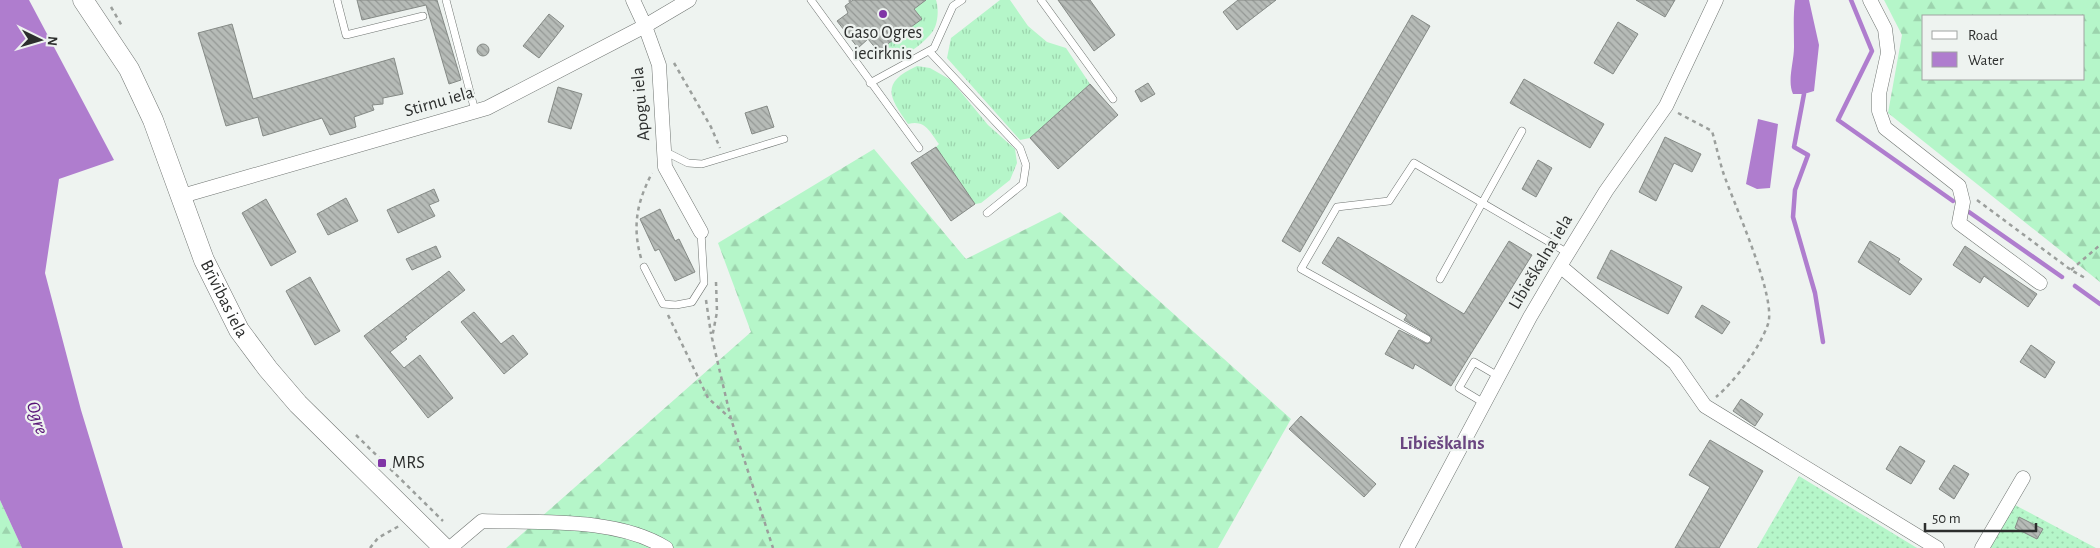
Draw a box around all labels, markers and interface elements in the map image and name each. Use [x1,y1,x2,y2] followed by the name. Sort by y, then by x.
[877,8,889,20] marker: Gaso Ogres iecirknis
[15,15,65,65] north arrow
[1922,15,2085,80] legend
[844,24,922,63] place label: Gaso Ogres iecirknis
[1968,28,1998,43] text: Road
[45,36,59,47] text: N
[1968,53,2004,68] text: Water
[629,66,653,142] street label: Apogu iela
[402,84,476,120] street label: Stirnu iela
[1506,211,1576,313] street label: Lībieškalna iela
[197,257,251,341] street label: Brīvības iela
[23,399,51,437] water label: Ogre
[1400,434,1484,453] district label: Lībieškalns
[392,454,425,472] place label: MRS
[376,457,388,469] marker: MRS
[1925,500,2036,532] scale bar
[1932,511,1961,526] text: 50 m

